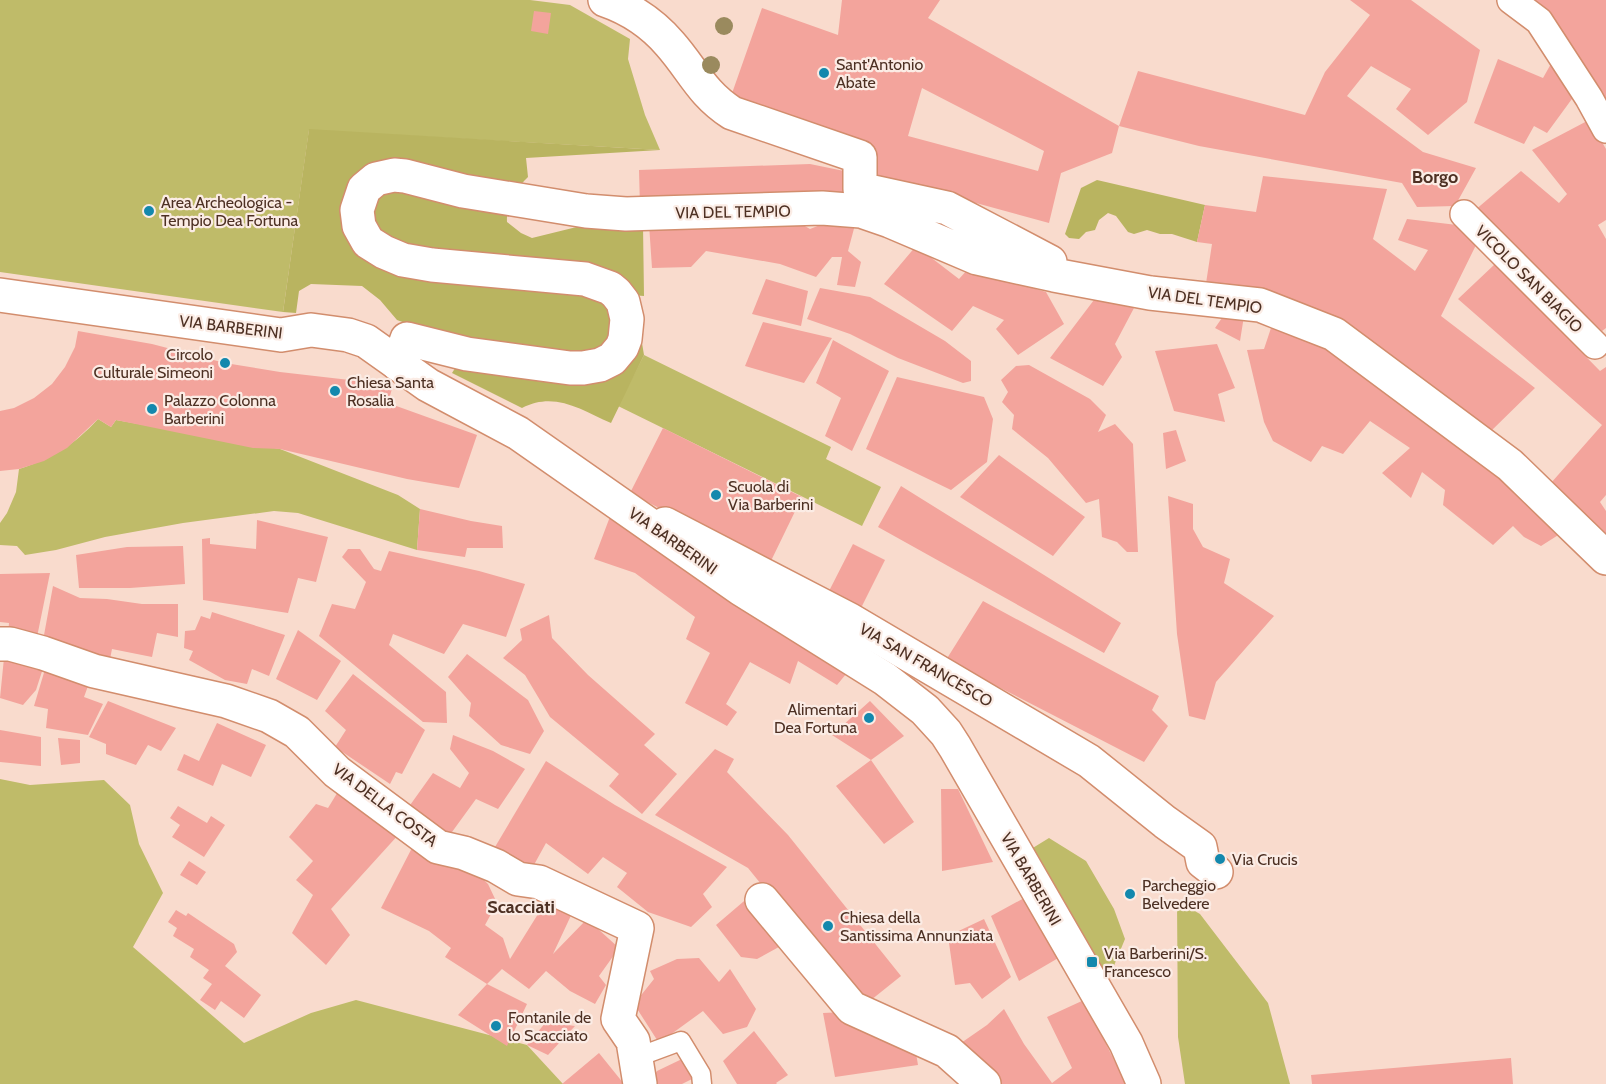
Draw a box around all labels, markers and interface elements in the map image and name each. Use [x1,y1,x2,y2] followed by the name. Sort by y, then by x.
[836,55,923,92] place label: Sant'Antonio Abate
[817,66,831,80] marker: Sant'Antonio Abate
[1412,166,1458,188] district label: Borgo
[161,193,298,230] place label: Area Archeologica - Tempio Dea Fortuna
[675,201,791,223] street label: VIA DEL TEMPIO
[142,204,156,218] marker: Area Archeologica - Tempio Dea Fortuna
[1471,221,1587,337] street label: VICOLO SAN BIAGIO
[1147,283,1263,317] street label: VIA DEL TEMPIO
[178,311,284,343] street label: VIA BARBERINI
[93,345,213,382] place label: Circolo Culturale Simeoni
[218,356,232,370] marker: Circolo Culturale Simeoni
[347,373,434,410] place label: Chiesa Santa Rosalia
[328,384,342,398] marker: Chiesa Santa Rosalia
[164,391,276,428] place label: Palazzo Colonna Barberini
[145,402,159,416] marker: Palazzo Colonna Barberini
[728,477,813,514] place label: Scuola di Via Barberini
[709,488,723,502] marker: Scuola di Via Barberini
[625,503,721,579] street label: VIA BARBERINI
[856,619,996,711] street label: VIA SAN FRANCESCO
[774,700,857,737] place label: Alimentari Dea Fortuna
[862,711,876,725] marker: Alimentari Dea Fortuna
[329,759,441,851] street label: VIA DELLA COSTA
[997,829,1065,929] street label: VIA BARBERINI
[1232,850,1298,869] place label: Via Crucis
[1213,852,1227,866] marker: Via Crucis
[1142,876,1216,913] place label: Parcheggio Belvedere
[1123,887,1137,901] marker: Parcheggio Belvedere
[487,896,555,918] district label: Scacciati
[840,908,993,945] place label: Chiesa della Santissima Annunziata
[821,919,835,933] marker: Chiesa della Santissima Annunziata
[1104,944,1207,981] place label: Via Barberini/S. Francesco
[1085,955,1099,969] marker: Via Barberini/S. Francesco
[508,1008,591,1045] place label: Fontanile de lo Scacciato
[489,1019,503,1033] marker: Fontanile de lo Scacciato

